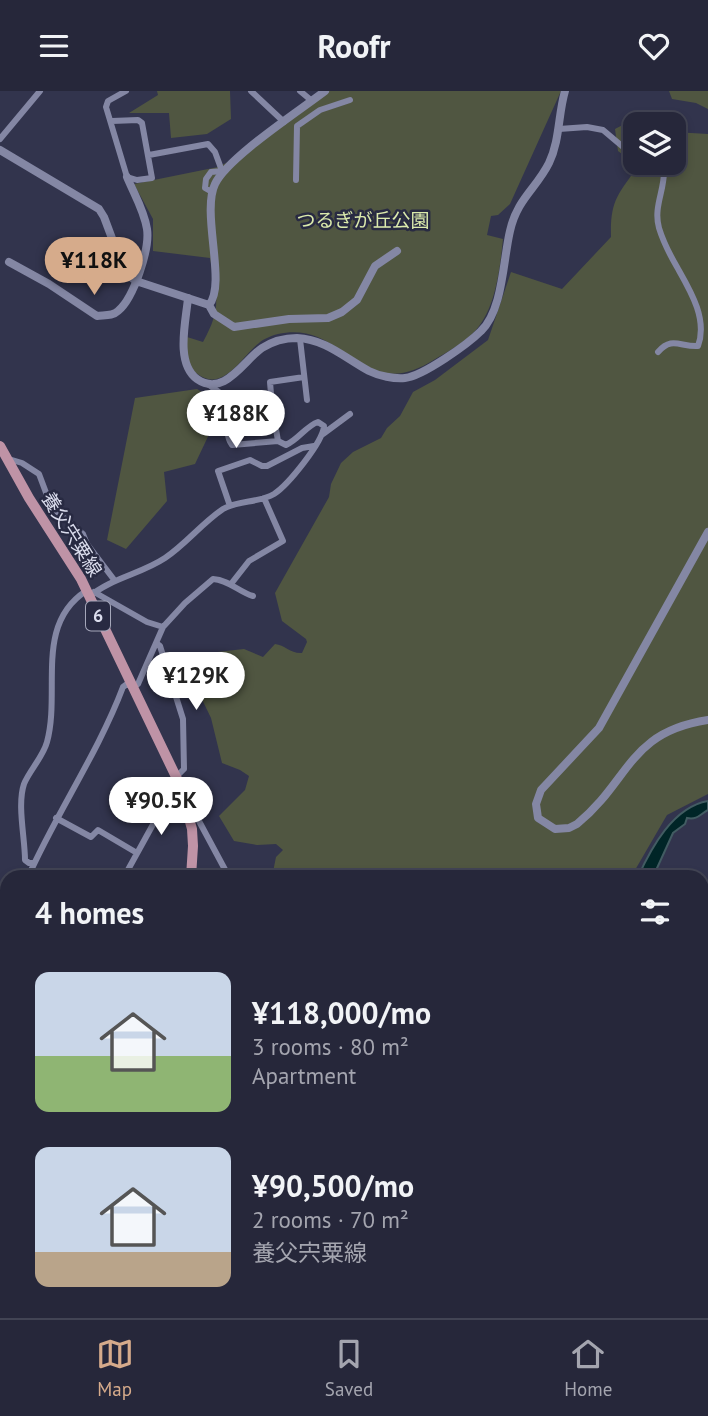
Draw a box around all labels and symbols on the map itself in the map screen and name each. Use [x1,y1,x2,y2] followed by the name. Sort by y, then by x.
[296,208,430,232] park label: つるぎが丘公園
[45,237,143,297] pin: ¥118K
[187,391,285,450] pin: ¥188K
[37,487,107,581] street label: 養父宍粟線
[86,601,110,631] road number: 6
[147,653,245,712] pin: ¥129K
[104,777,218,837] pin: ¥90.5K

